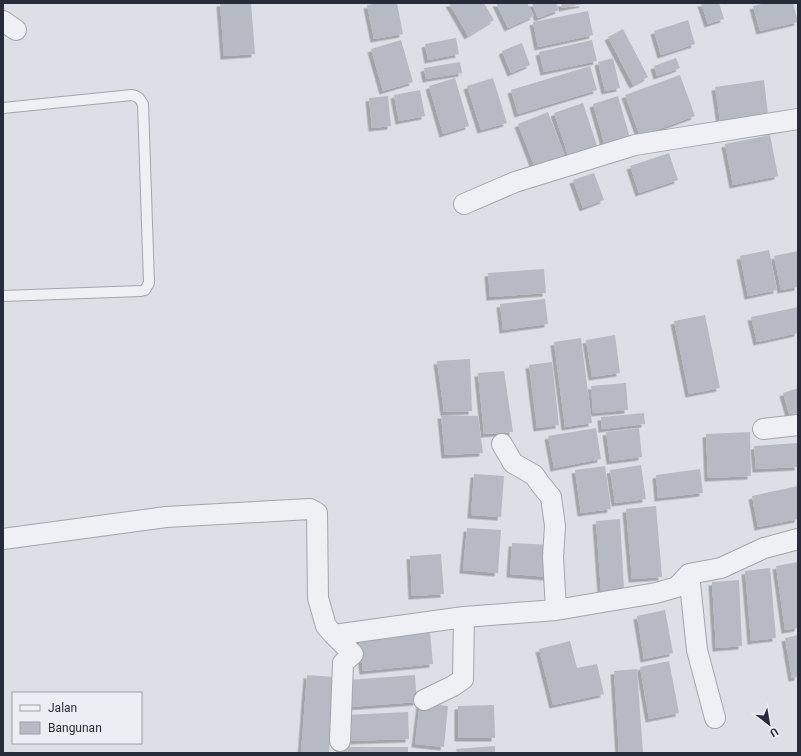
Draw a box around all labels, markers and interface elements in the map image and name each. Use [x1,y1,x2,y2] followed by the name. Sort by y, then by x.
[12,692,142,744] legend
[48,701,77,715] text: Jalan
[749,704,789,744] north arrow
[48,721,102,735] text: Bangunan
[767,725,780,740] text: U

